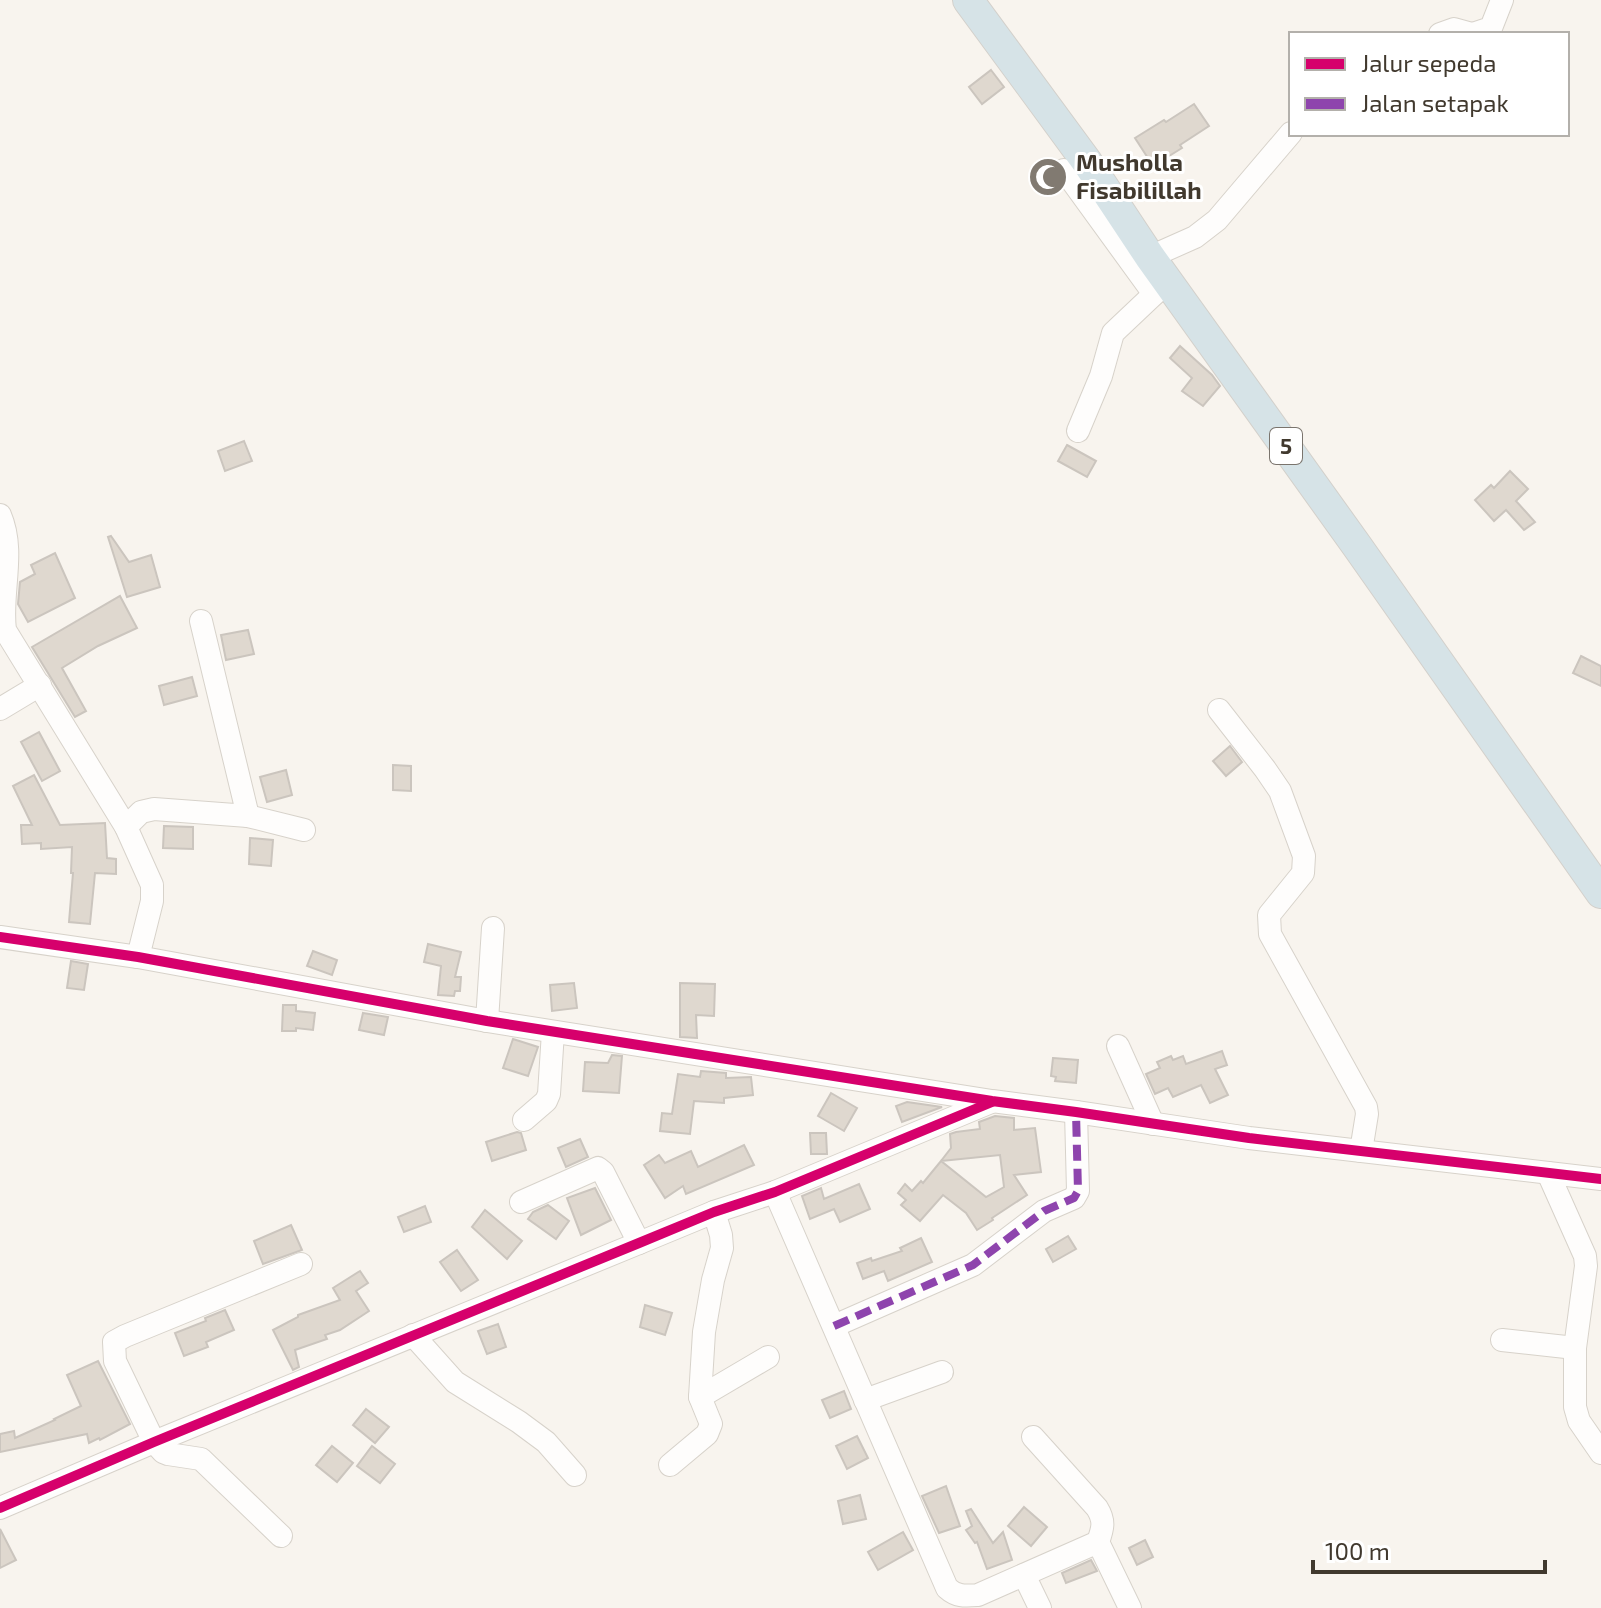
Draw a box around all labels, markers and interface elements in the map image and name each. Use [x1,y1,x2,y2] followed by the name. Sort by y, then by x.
[1289,32,1569,136] legend
[1361,48,1496,77] text: Jalur sepeda
[1361,88,1509,117] text: Jalan setapak
[1076,147,1202,204] place label: Musholla Fisabilillah
[1027,156,1069,198] mosque icon: Musholla Fisabilillah
[1270,428,1302,464] road number: 5
[1313,1524,1545,1574] scale bar
[1325,1536,1390,1565] text: 100 m

